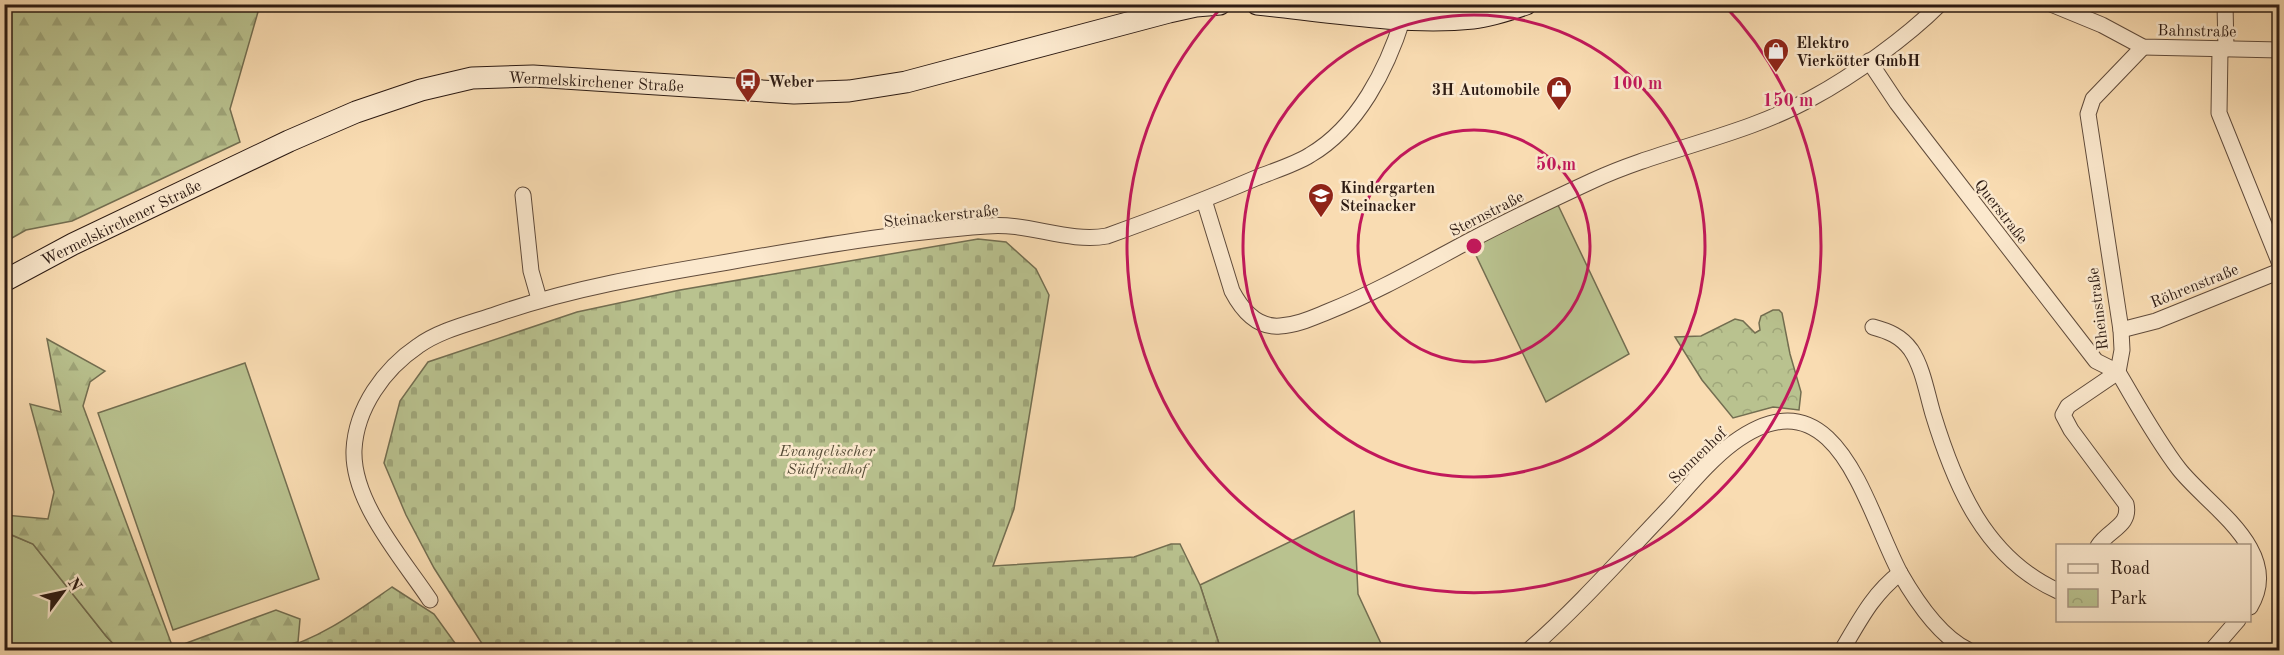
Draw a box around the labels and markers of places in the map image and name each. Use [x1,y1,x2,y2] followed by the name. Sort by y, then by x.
[1761,36,1791,74] shop icon: Elektro Vierkötter GmbH
[1796,36,1920,70] place label: Elektro Vierkötter GmbH
[733,66,763,104] bus stop icon: Weber
[1544,74,1574,112] shop icon: 3H Automobile
[768,75,814,91] place label: Weber
[1432,83,1540,99] place label: 3H Automobile
[1306,181,1336,219] school or university icon: Kindergarten Steinacker
[1340,181,1435,215] place label: Kindergarten Steinacker
[1464,236,1484,256] centre of rings

